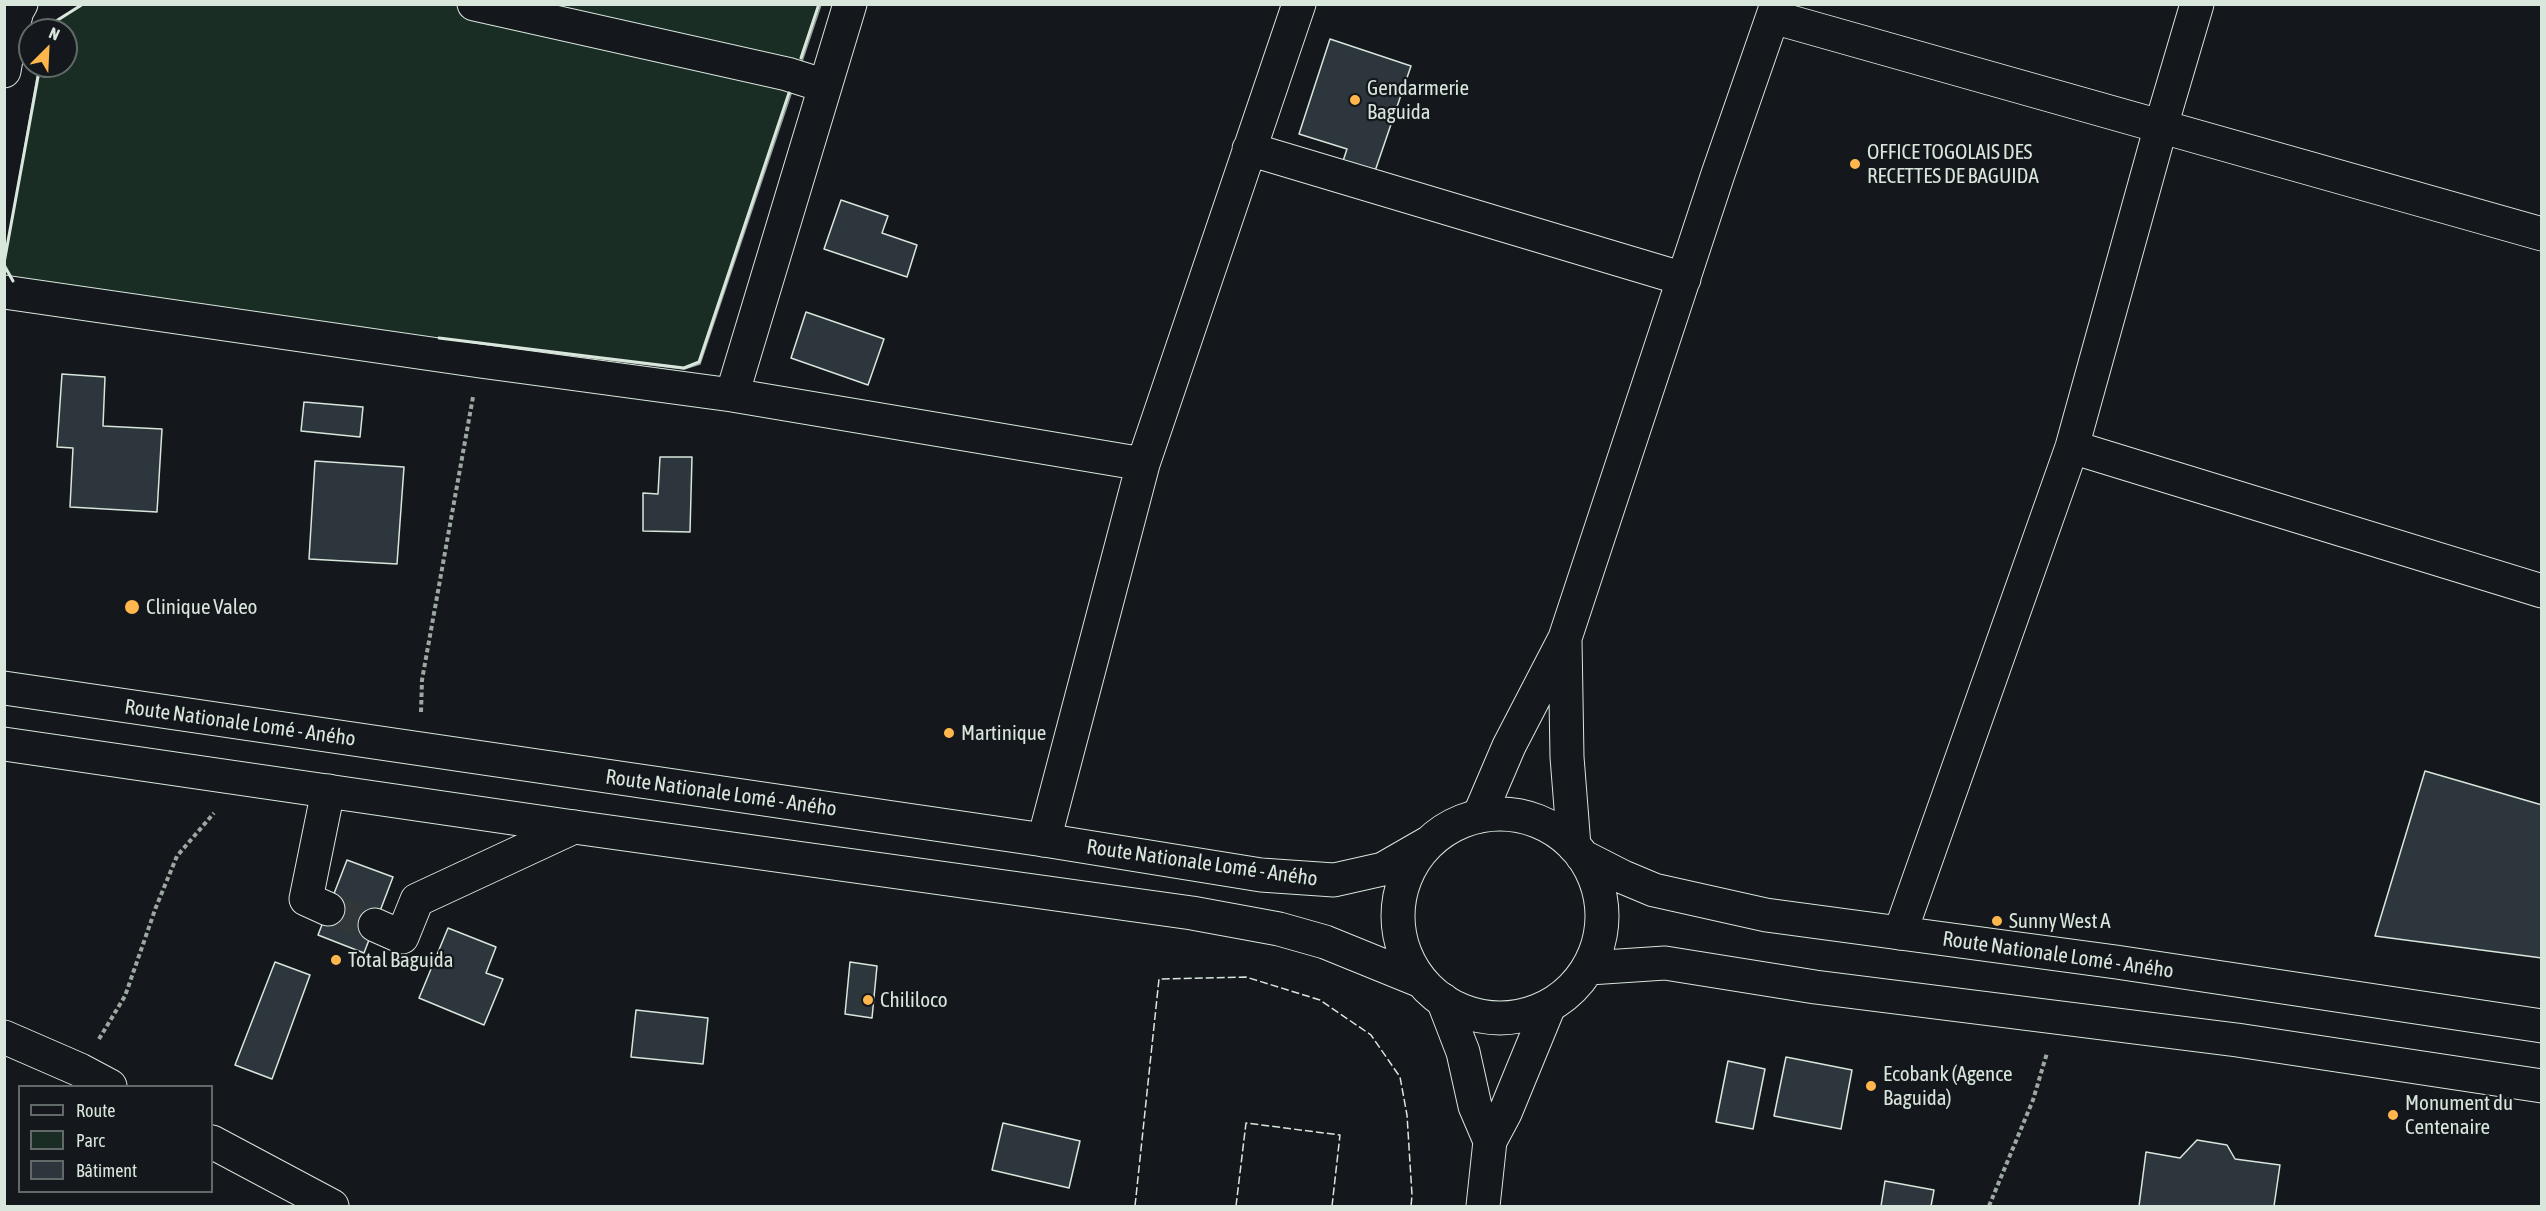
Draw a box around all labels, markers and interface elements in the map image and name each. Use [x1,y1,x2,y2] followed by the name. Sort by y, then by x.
[18,18,78,78] north arrow
[47,23,62,44] text: N
[1367,75,1469,125] place label: Gendarmerie Baguida
[1348,93,1362,107] marker: Gendarmerie Baguida
[1867,139,2039,189] place label: OFFICE TOGOLAIS DES RECETTES DE BAGUIDA
[1848,157,1862,171] marker: OFFICE TOGOLAIS DES RECETTES DE BAGUIDA
[146,594,257,620] place label: Clinique Valeo
[123,598,141,616] marker: Clinique Valeo
[123,694,357,752] street label: Route Nationale Lomé - Aného
[961,720,1046,746] place label: Martinique
[942,726,956,740] marker: Martinique
[604,764,838,822] street label: Route Nationale Lomé - Aného
[1085,834,1319,892] street label: Route Nationale Lomé - Aného
[2009,908,2111,934] place label: Sunny West A
[1990,914,2004,928] marker: Sunny West A
[1941,926,2175,984] street label: Route Nationale Lomé - Aného
[348,947,454,973] place label: Total Baguida
[329,953,343,967] marker: Total Baguida
[880,987,948,1013] place label: Chililoco
[861,993,875,1007] marker: Chililoco
[1883,1061,2013,1111] place label: Ecobank (Agence Baguida)
[1864,1079,1878,1093] marker: Ecobank (Agence Baguida)
[18,1085,213,1193] legend
[2405,1090,2513,1140] place label: Monument du Centenaire
[76,1100,115,1121] text: Route
[2386,1108,2400,1122] marker: Monument du Centenaire
[76,1130,105,1151] text: Parc
[76,1160,137,1181] text: Bâtiment

